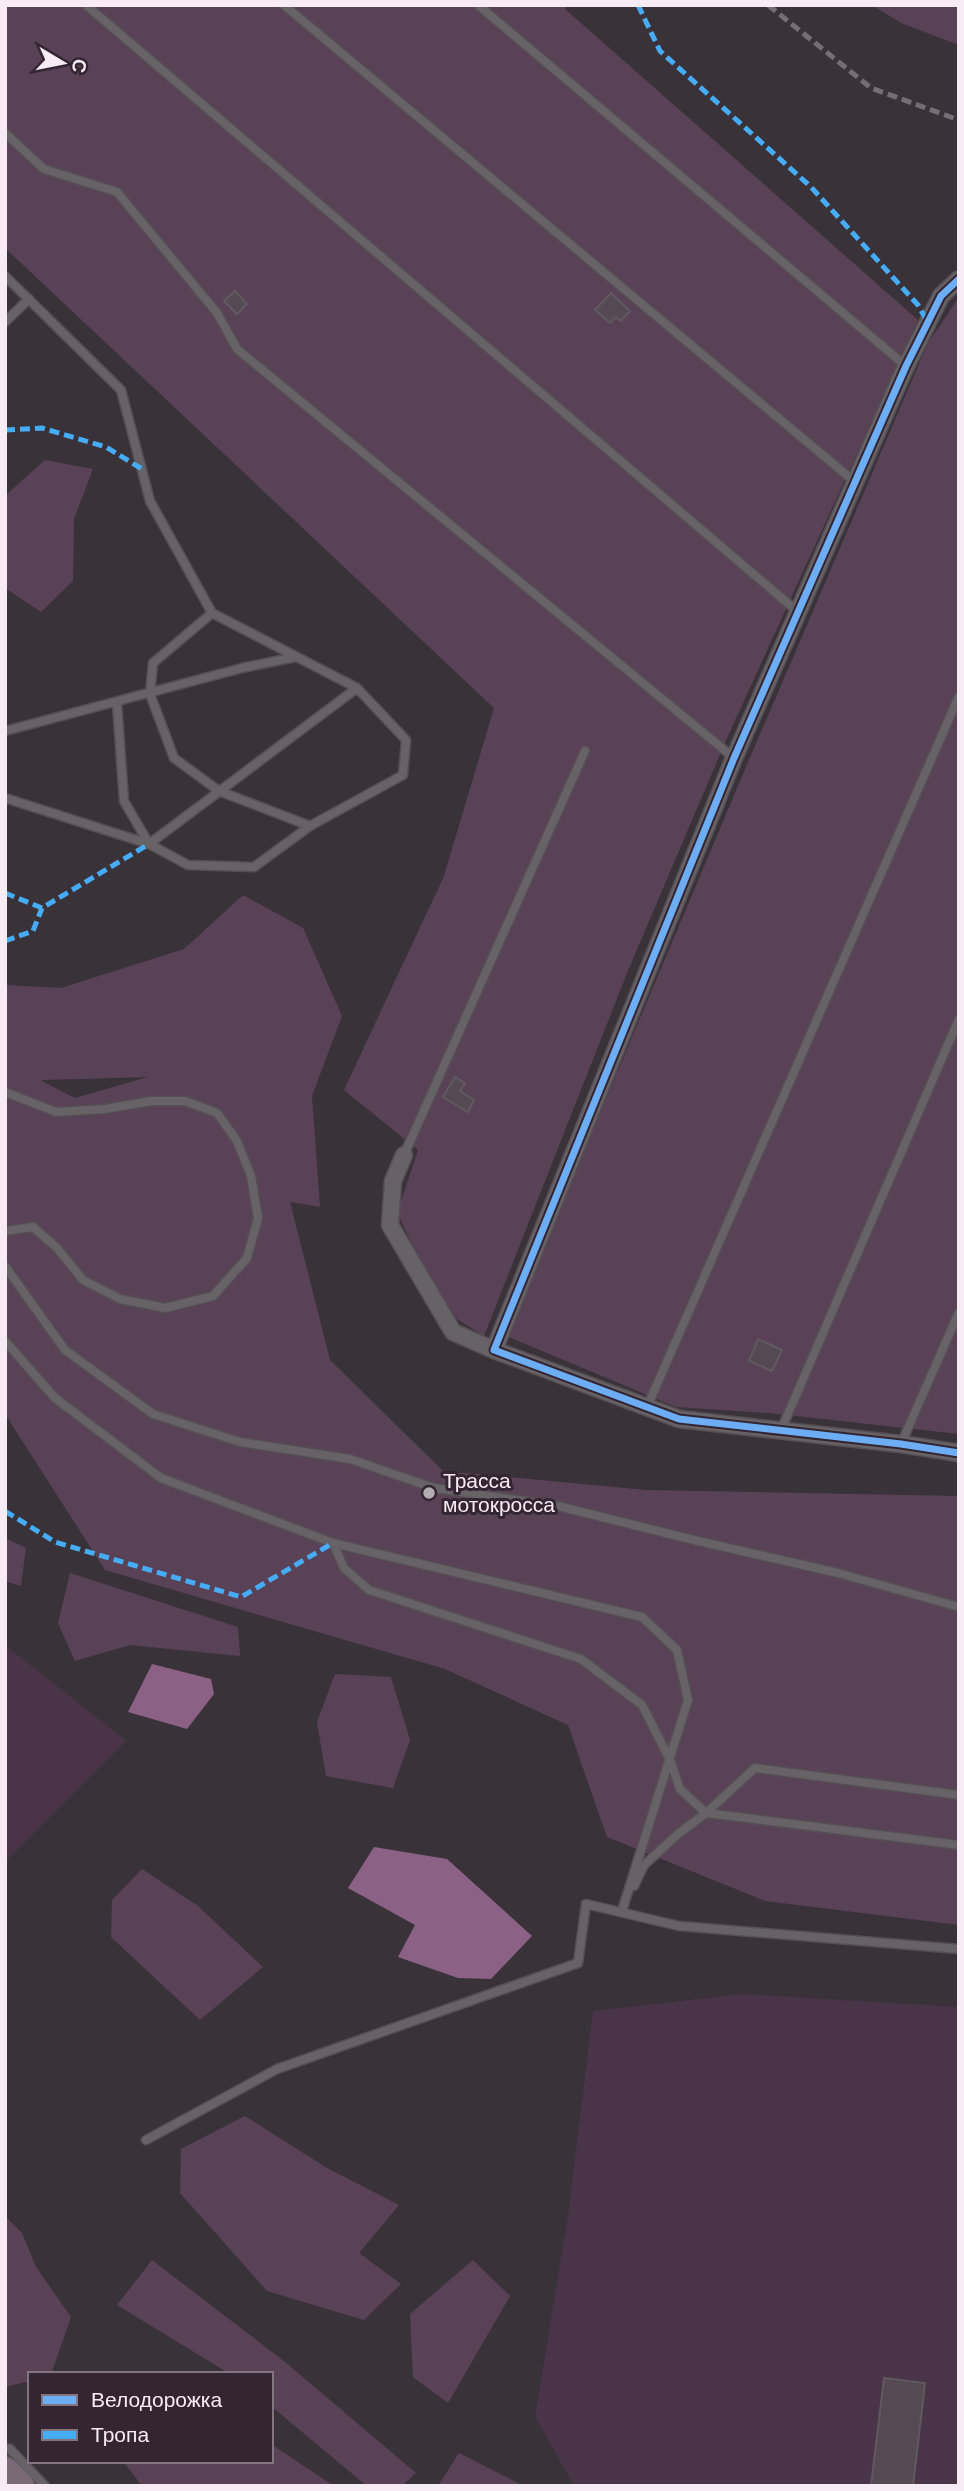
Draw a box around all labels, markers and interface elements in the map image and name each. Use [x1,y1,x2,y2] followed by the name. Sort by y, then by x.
[28,28,98,98] north arrow
[67,57,92,75] text: С
[443,1468,555,1517] place label: Трасса мотокросса
[421,1485,437,1501] marker: Трасса мотокросса
[28,2372,273,2463] legend
[91,2387,222,2412] text: Велодорожка
[91,2422,149,2447] text: Тропа

